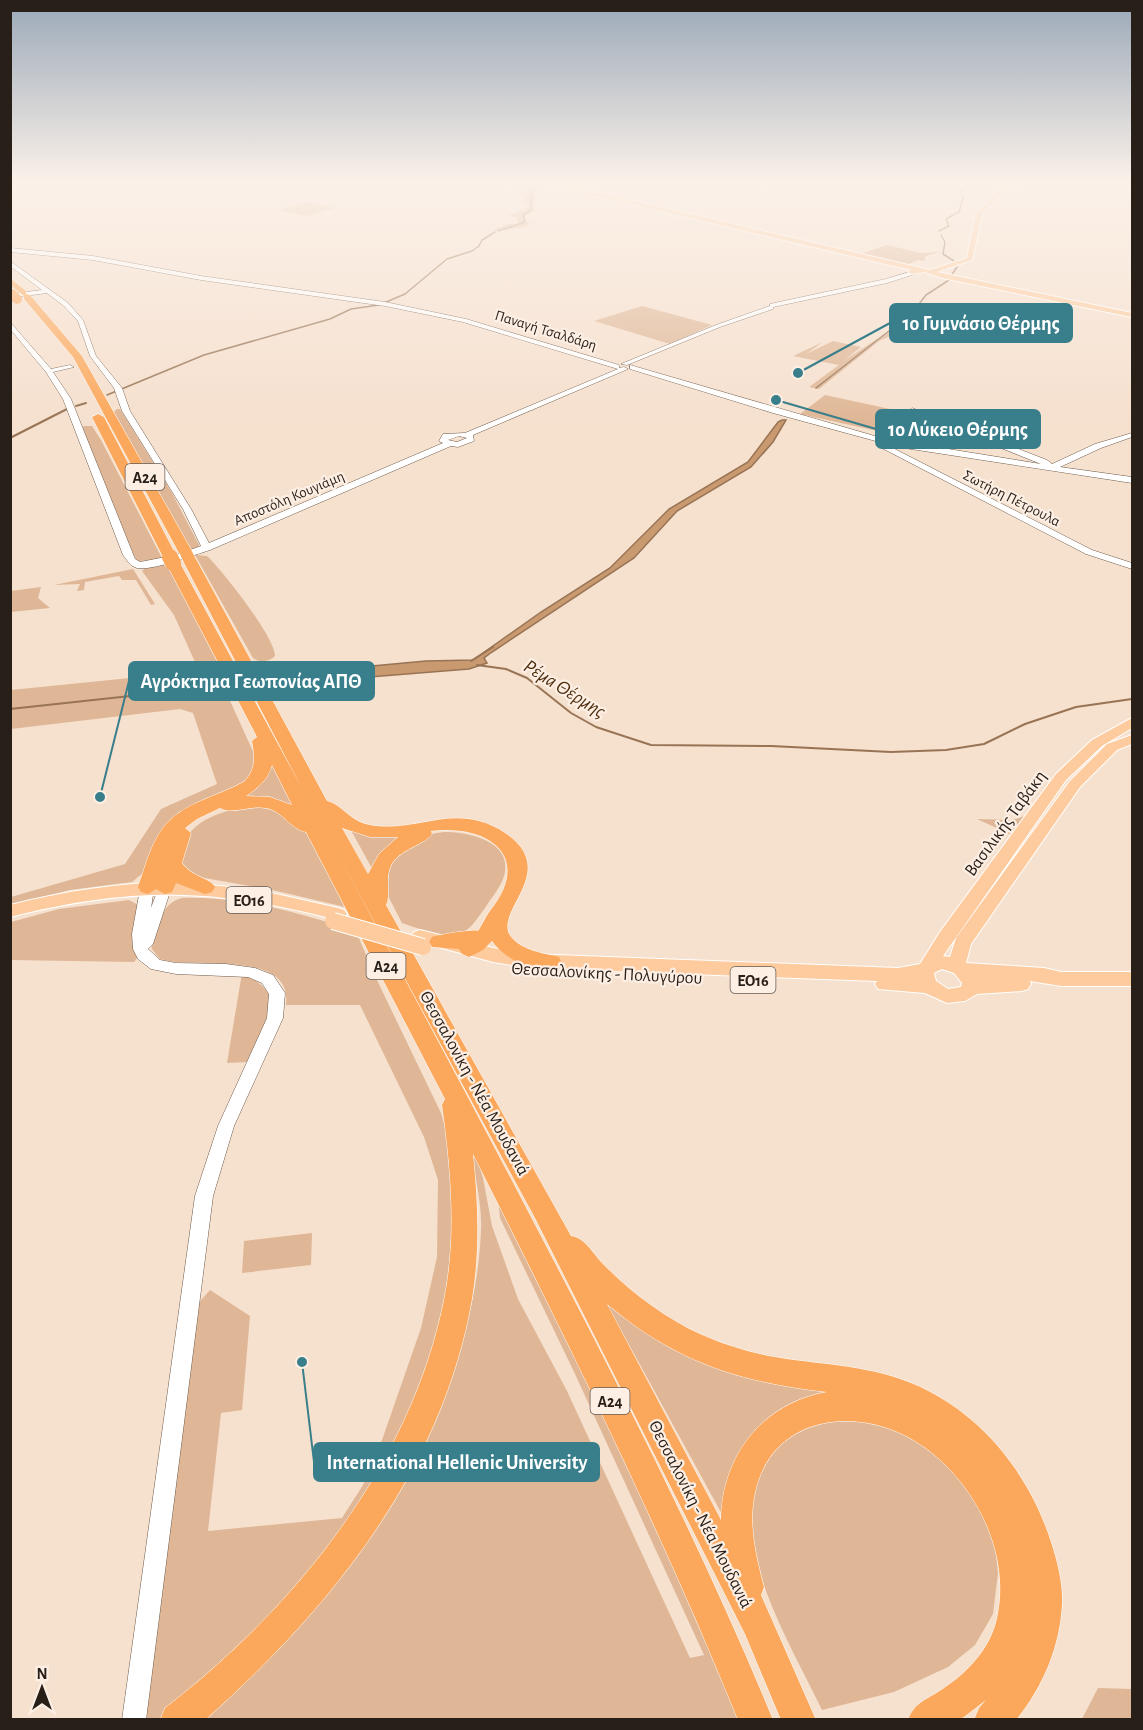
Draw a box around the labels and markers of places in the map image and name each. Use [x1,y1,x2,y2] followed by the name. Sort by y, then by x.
[890,304,1072,342] callout: 1ο Γυμνάσιο Θέρμης
[876,410,1040,448] callout: 1ο Λύκειο Θέρμης
[129,662,374,700] callout: Αγρόκτημα Γεωπονίας ΑΠΘ
[314,1443,599,1481] callout: International Hellenic University

